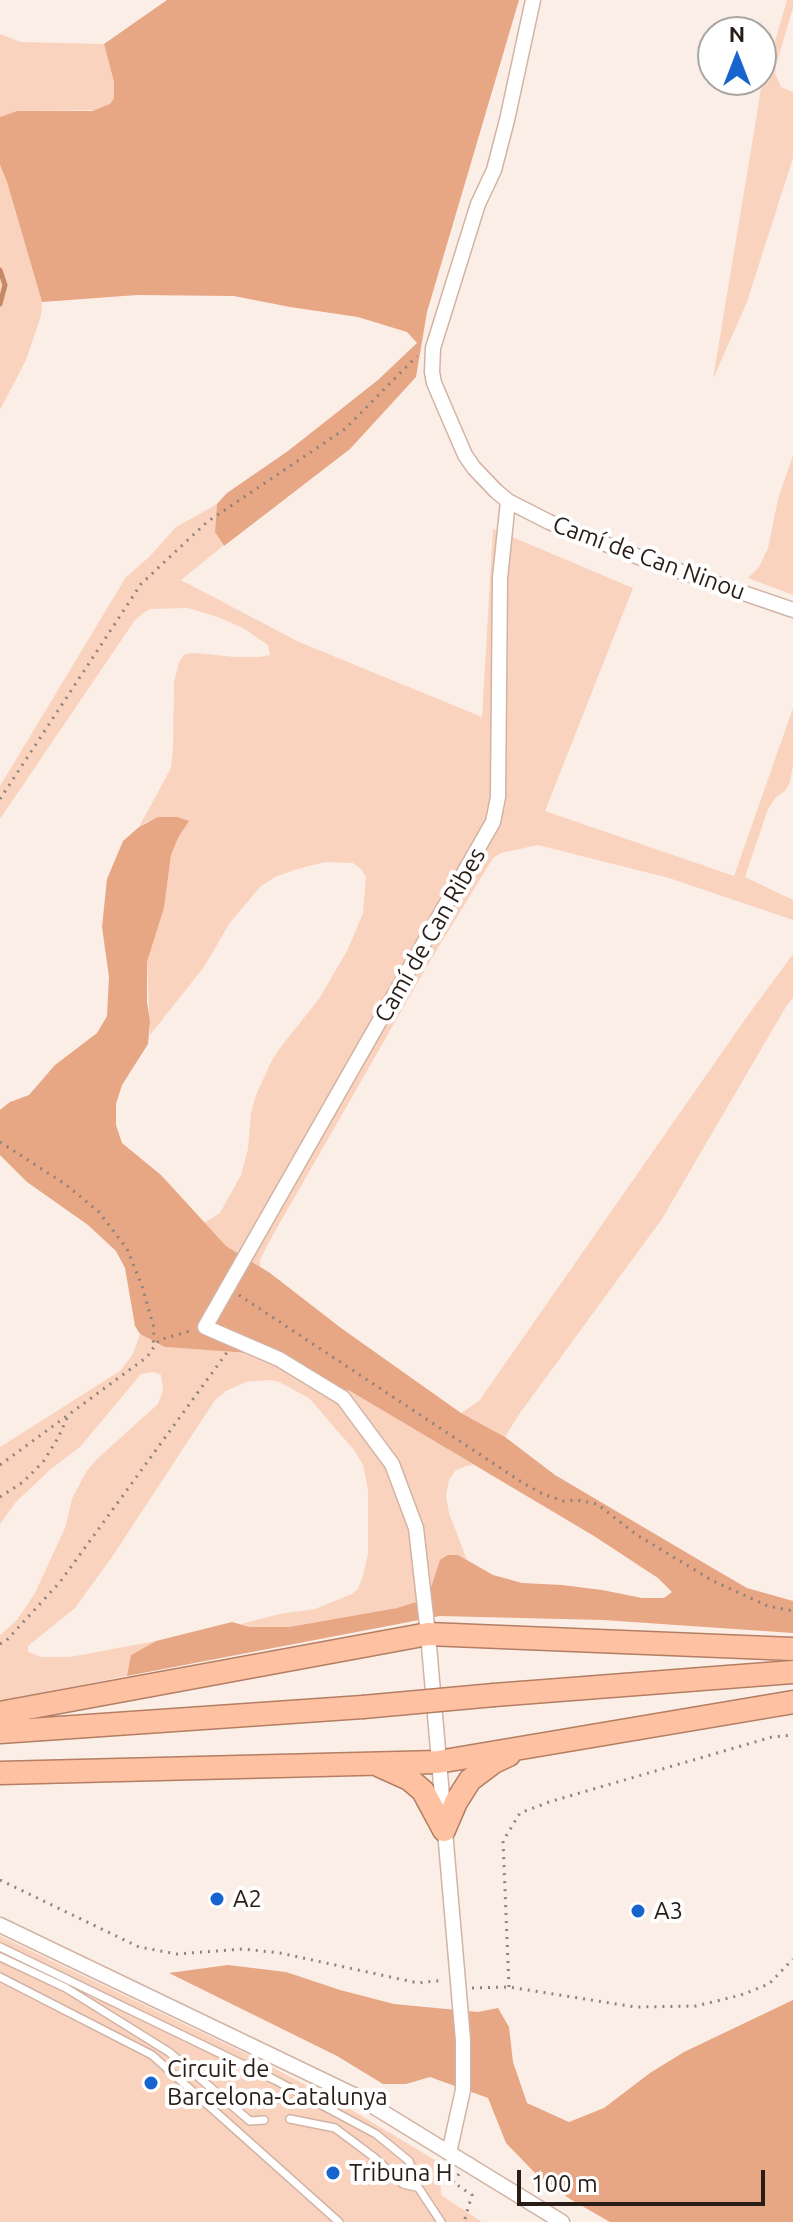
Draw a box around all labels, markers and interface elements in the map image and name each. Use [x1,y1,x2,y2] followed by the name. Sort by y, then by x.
[697,16,777,96] north arrow
[729,21,745,46] text: N
[549,510,749,606] street label: Camí de Can Ninou
[368,843,492,1027] street label: Camí de Can Ribes
[233,1885,262,1913] place label: A2
[208,1890,226,1908] marker: A2
[654,1897,683,1925] place label: A3
[629,1902,647,1920] marker: A3
[167,2055,388,2111] place label: Circuit de Barcelona-Catalunya
[142,2074,160,2092] marker: Circuit de Barcelona-Catalunya
[521,2154,769,2204] scale bar
[349,2159,452,2187] place label: Tribuna H
[324,2164,342,2182] marker: Tribuna H
[531,2170,598,2197] text: 100 m

